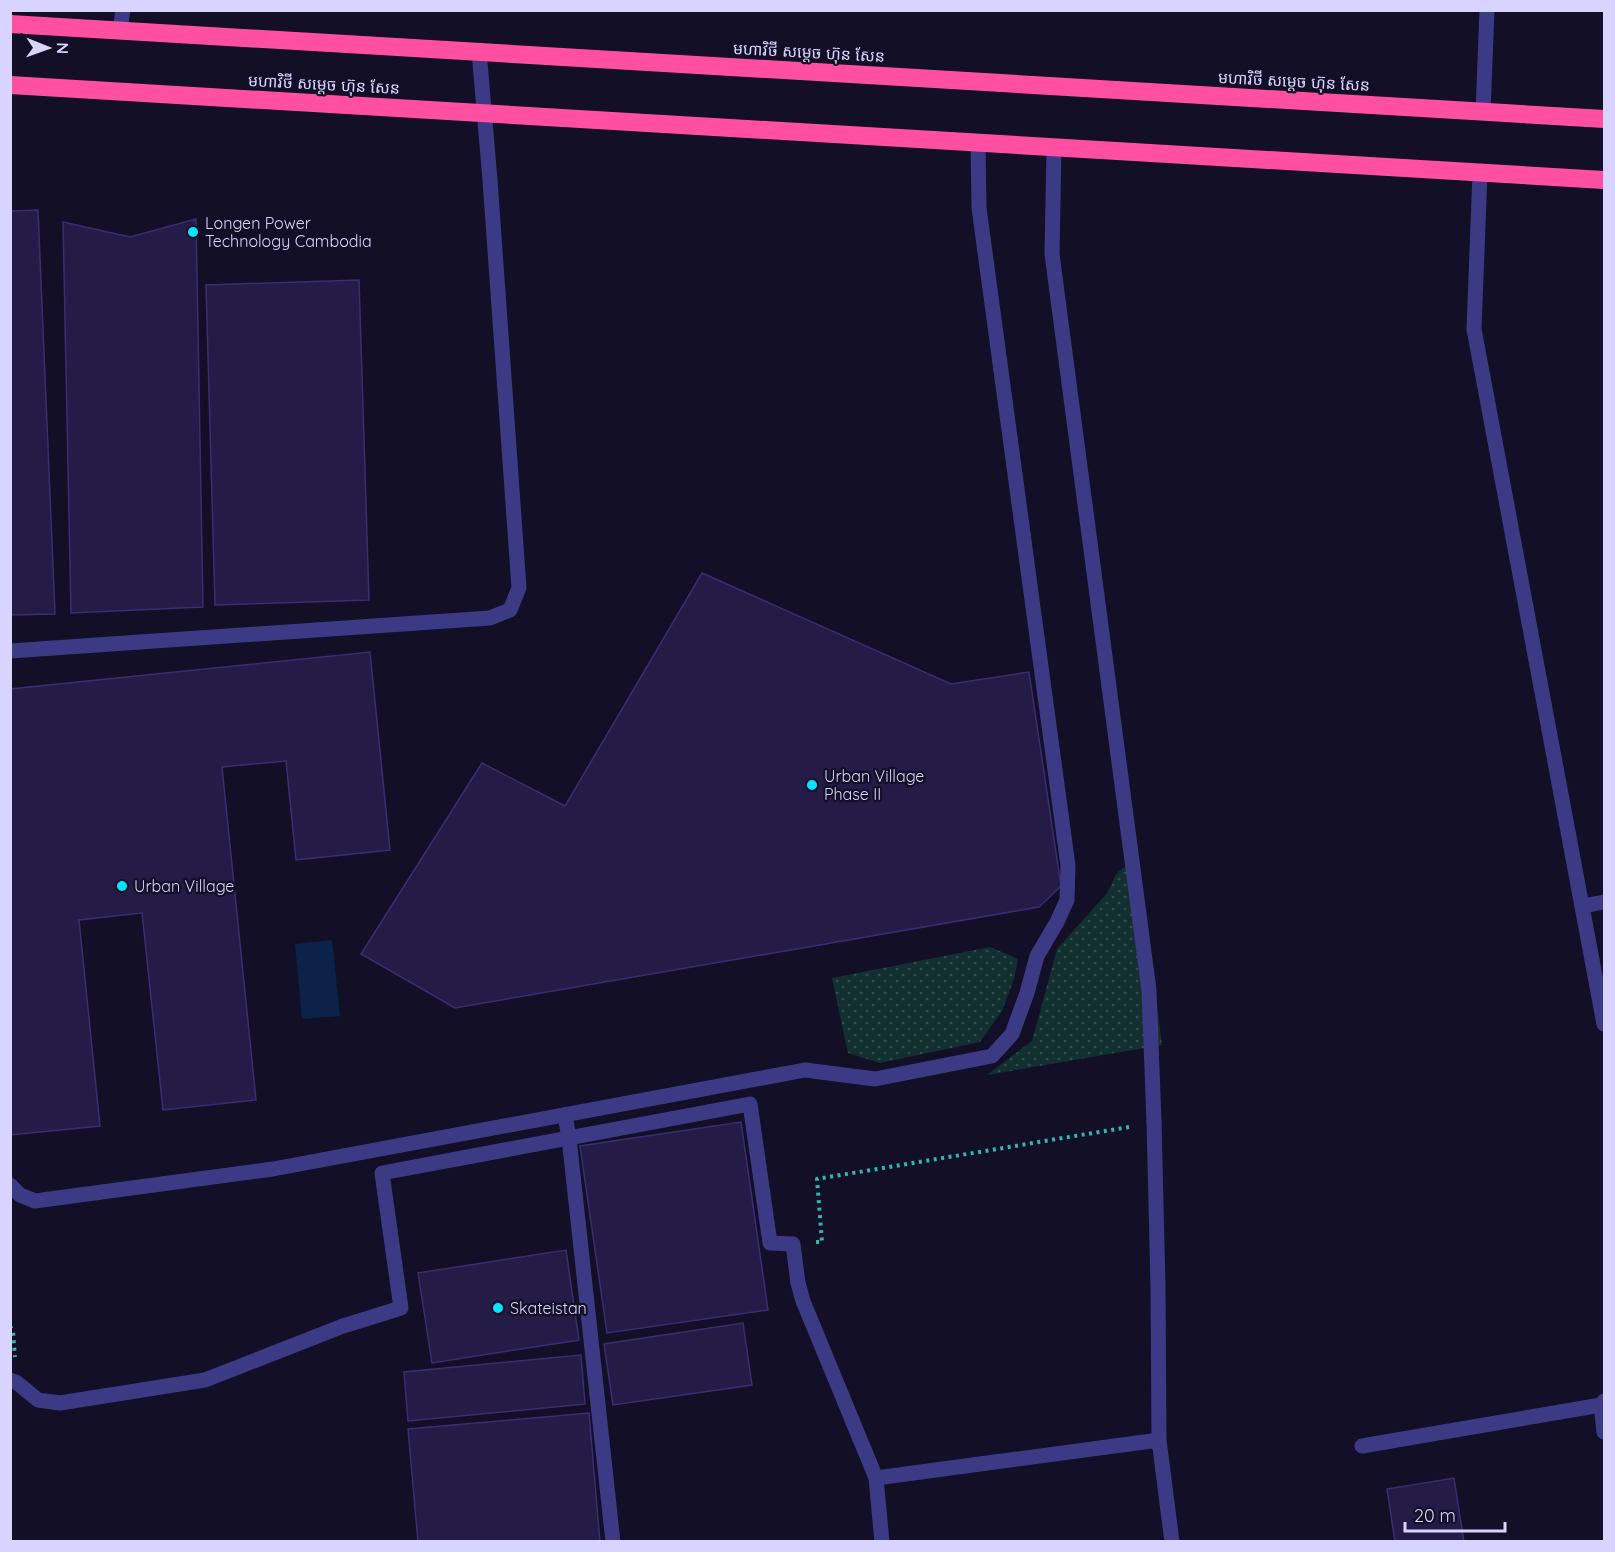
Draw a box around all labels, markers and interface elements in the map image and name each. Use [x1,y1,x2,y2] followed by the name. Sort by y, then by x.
[18,18,78,78] north arrow
[732,38,886,67] street label: មហាវិថី សម្តេច ហ៊ុន សែន
[53,42,73,54] text: N
[1217,67,1371,96] street label: មហាវិថី សម្តេច ហ៊ុន សែន
[247,70,401,99] street label: មហាវិថី សម្តេច ហ៊ុន សែន
[205,213,372,251] place label: Longen Power Technology Cambodia
[186,225,200,239] marker: Longen Power Technology Cambodia
[824,766,924,804] place label: Urban Village Phase II
[805,778,819,792] marker: Urban Village Phase II
[134,876,234,896] place label: Urban Village
[115,879,129,893] marker: Urban Village
[510,1298,587,1318] place label: Skateistan
[491,1301,505,1315] marker: Skateistan
[1405,1495,1506,1533] scale bar
[1414,1504,1456,1527] text: 20 m

